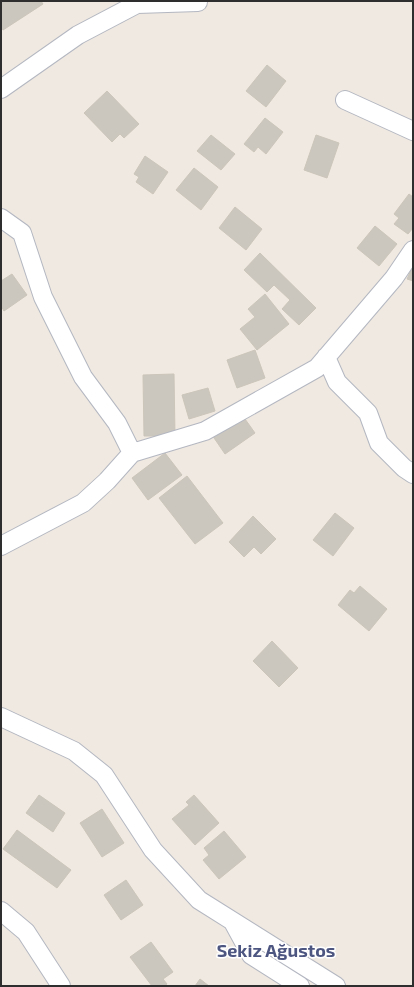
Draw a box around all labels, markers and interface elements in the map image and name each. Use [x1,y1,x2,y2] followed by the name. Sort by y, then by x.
[217,939,335,961] district label: Sekiz Ağustos

